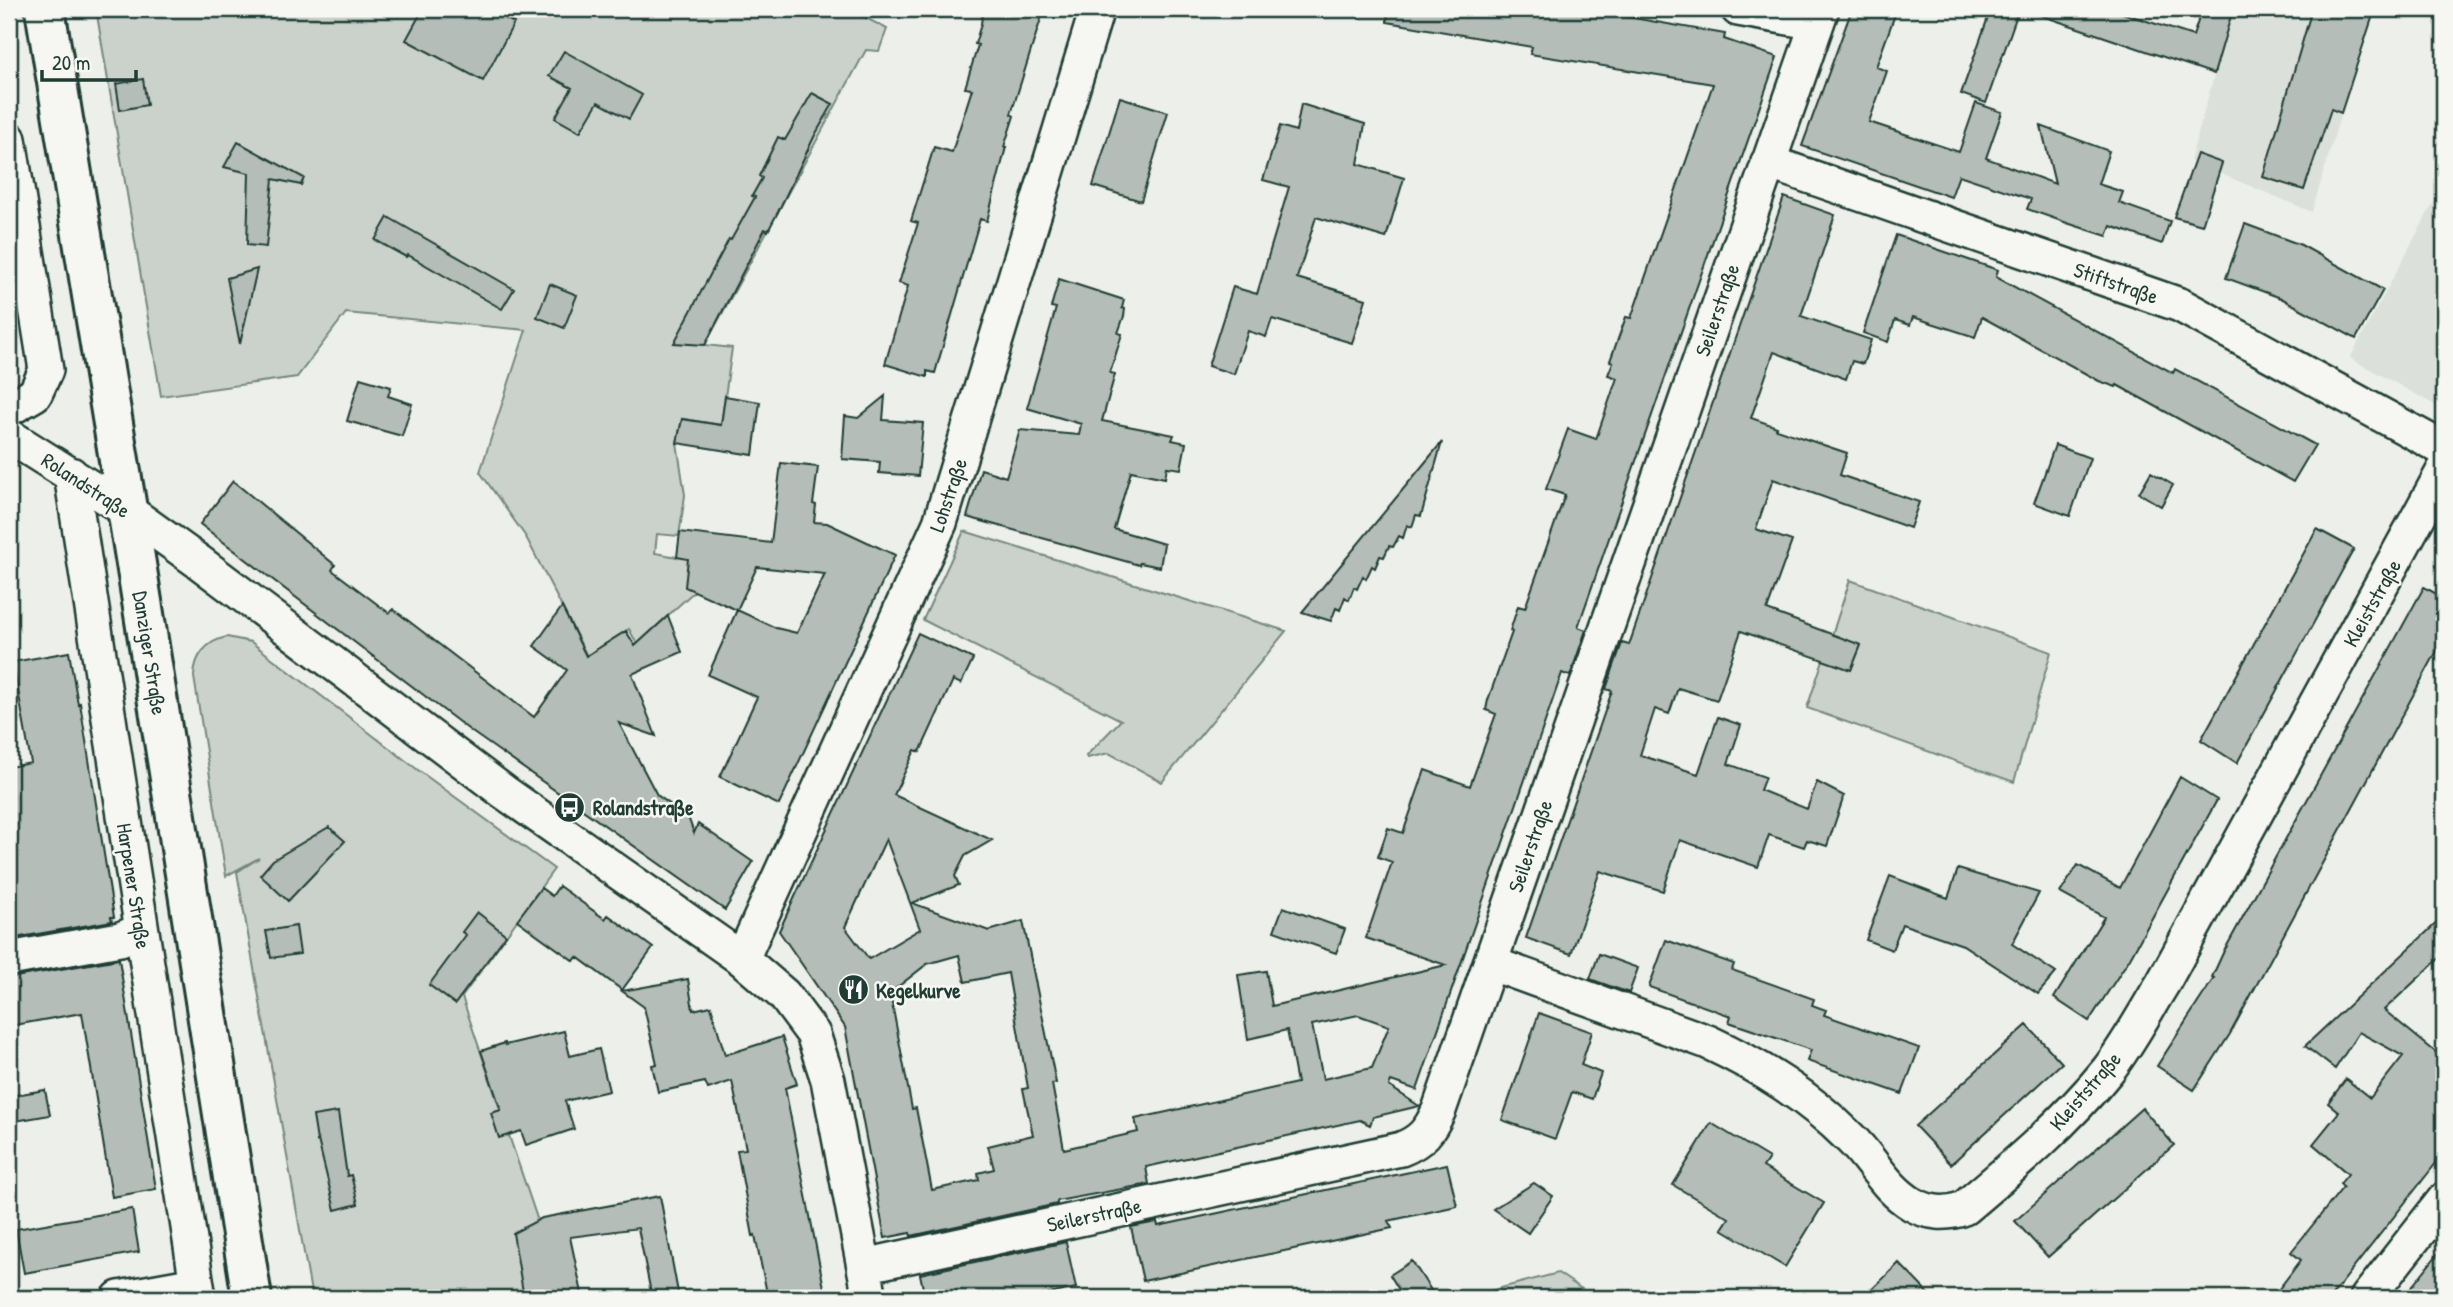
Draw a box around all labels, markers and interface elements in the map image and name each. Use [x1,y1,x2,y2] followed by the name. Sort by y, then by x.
[42,38,136,82] scale bar
[52,48,90,77] text: 20 m
[2070,255,2162,311] street label: Stiftstraße
[1688,260,1746,360] street label: Seilerstraße
[36,445,136,525] street label: Rolandstraße
[922,454,974,536] street label: Lohstraße
[2336,554,2408,652] street label: Kleiststraße
[126,589,174,717] street label: Danziger Straße
[553,790,587,824] bus stop icon: Rolandstraße
[593,793,694,823] place label: Rolandstraße
[1501,796,1559,896] street label: Seilerstraße
[110,821,158,951] street label: Harpener Straße
[836,973,870,1007] restaurant icon: Kegelkurve
[876,976,961,1006] place label: Kegelkurve
[2043,1045,2127,1137] street label: Kleiststraße
[1044,1191,1144,1239] street label: Seilerstraße

